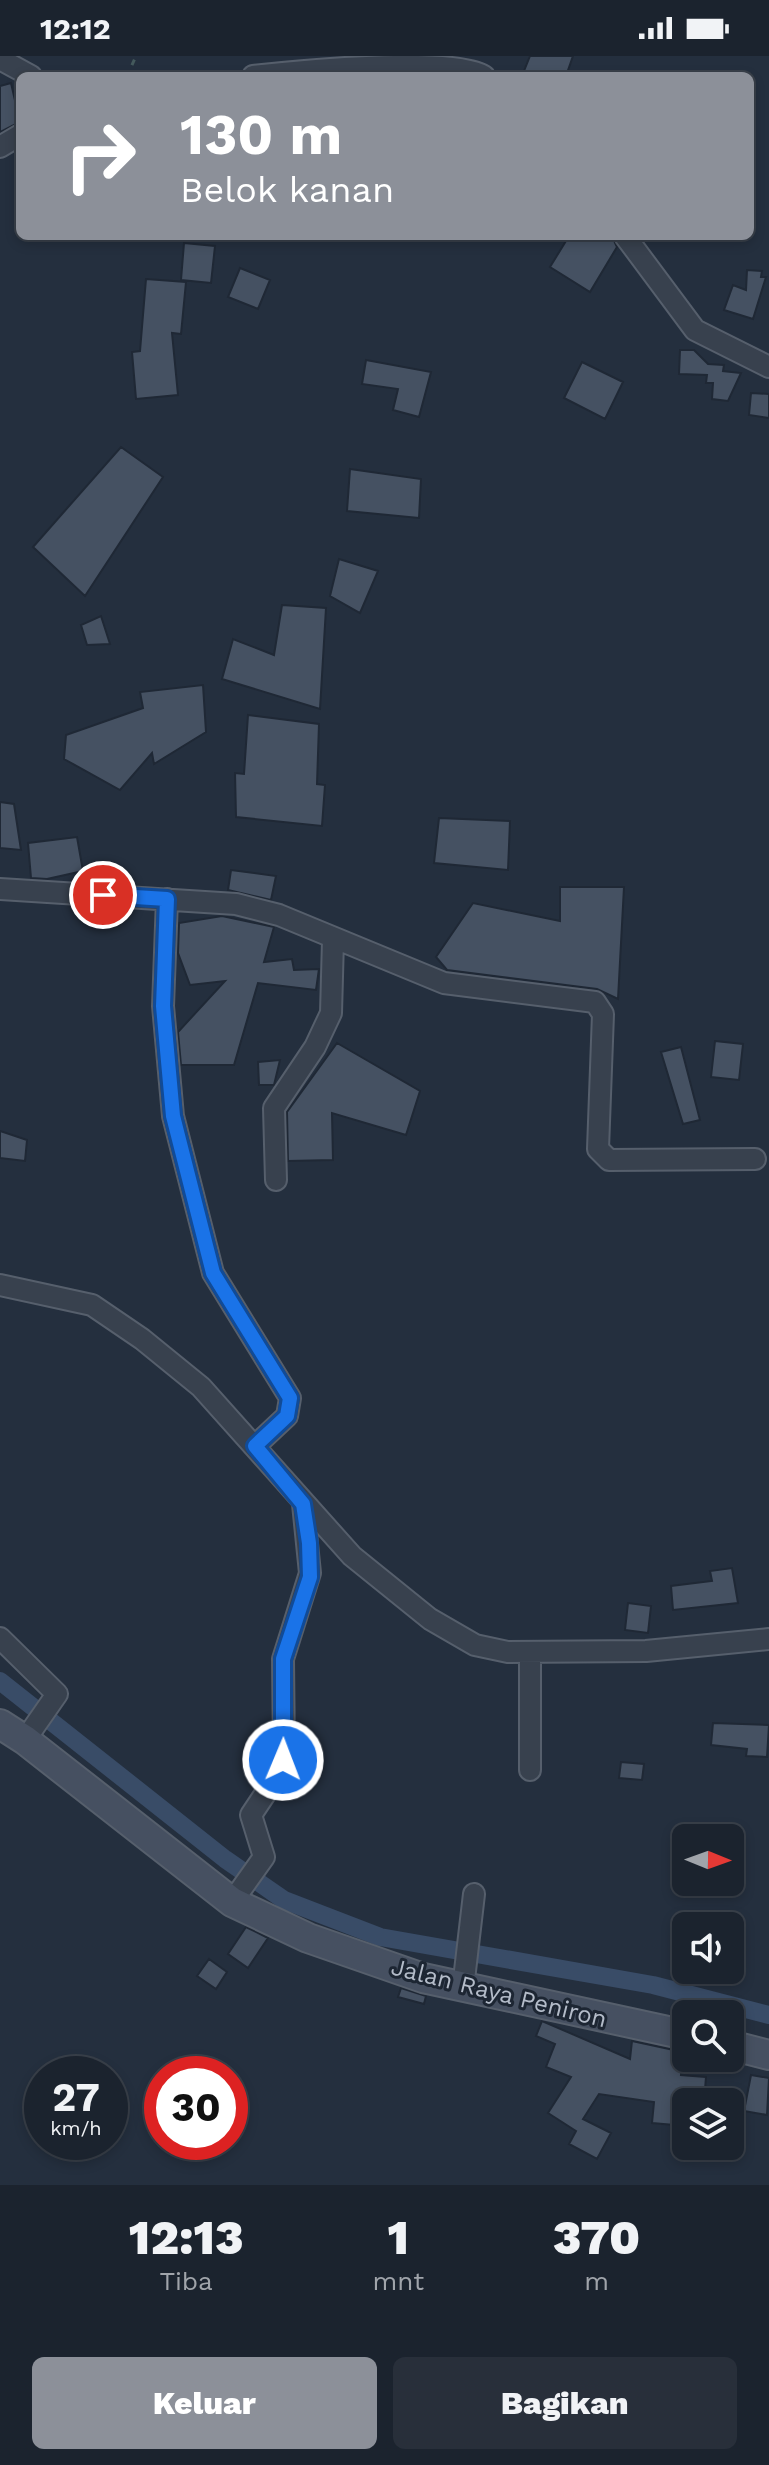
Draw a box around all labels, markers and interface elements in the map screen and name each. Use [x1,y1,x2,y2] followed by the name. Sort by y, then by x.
[40,11,111,46] text: 12:12
[180,102,342,168] text: 130 m
[48,104,152,208] icon: right
[180,169,394,211] text: Belok kanan
[69,861,137,929] pin
[81,873,125,917] icon: arrive
[241,1718,325,1802] position arrow
[672,1824,744,1896] north arrow
[672,1824,744,2160] map controls
[672,1912,744,1984] button: sound
[388,1953,610,2033] street label: Jalan Raya Peniron
[672,2000,744,2072] button: search
[144,2056,248,2160] speed limit sign: 30
[52,2074,100,2121] text: 27
[672,2088,744,2160] button: layers
[50,2116,102,2140] text: km/h
[129,2209,244,2266] text: 12:13
[388,2209,409,2266] text: 1
[553,2209,640,2266] text: 370
[160,2266,213,2296] text: Tiba
[372,2266,424,2296] text: mnt
[584,2266,609,2296] text: m
[32,2357,377,2449] button: Keluar
[393,2357,737,2449] button: Bagikan

